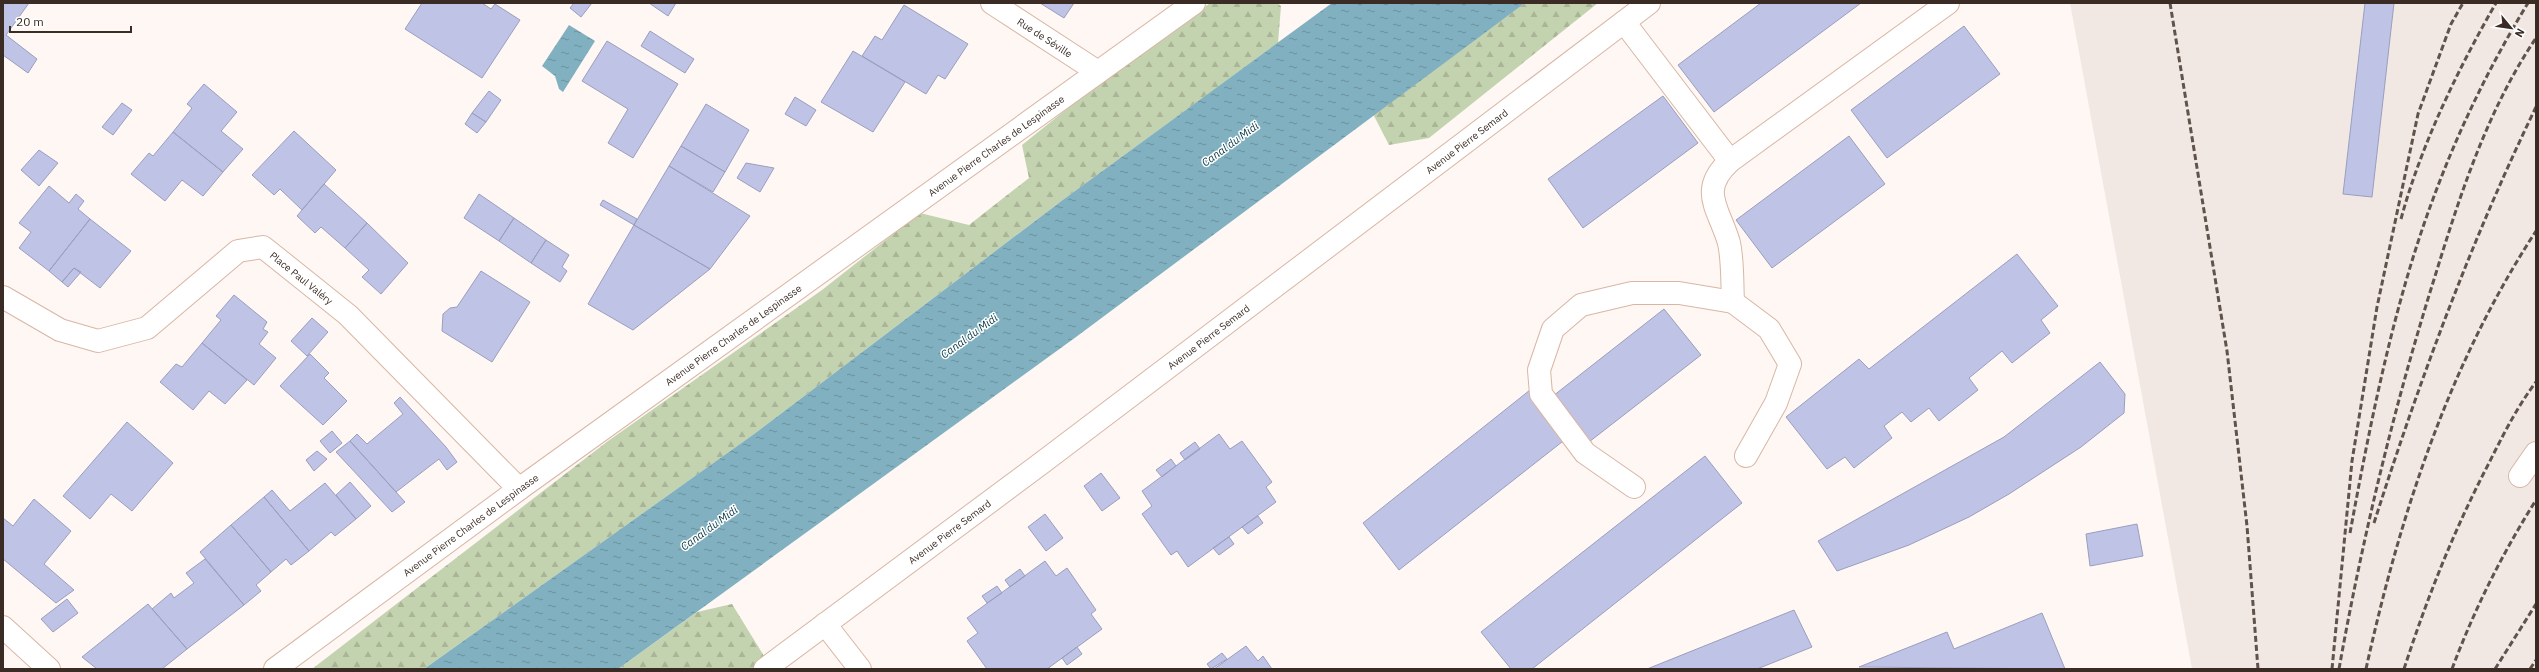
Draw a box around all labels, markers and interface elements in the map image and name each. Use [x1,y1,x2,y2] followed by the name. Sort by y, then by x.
[10,8,131,34] scale bar
[2491,8,2531,48] north arrow
[16,14,44,29] text: 20 m
[1014,15,1075,61] street label: Rue de Séville
[2512,26,2528,40] text: N
[926,92,1067,199] street label: Avenue Pierre Charles de Lespinasse
[1423,106,1511,177] street label: Avenue Pierre Semard
[1199,119,1261,169] water label: Canal du Midi
[267,249,335,307] street label: Place Paul Valéry
[663,282,805,389] street label: Avenue Pierre Charles de Lespinasse
[1165,302,1252,373] street label: Avenue Pierre Semard
[938,311,1000,361] water label: Canal du Midi
[401,471,542,579] street label: Avenue Pierre Charles de Lespinasse
[906,497,994,567] street label: Avenue Pierre Semard
[678,503,740,553] water label: Canal du Midi

